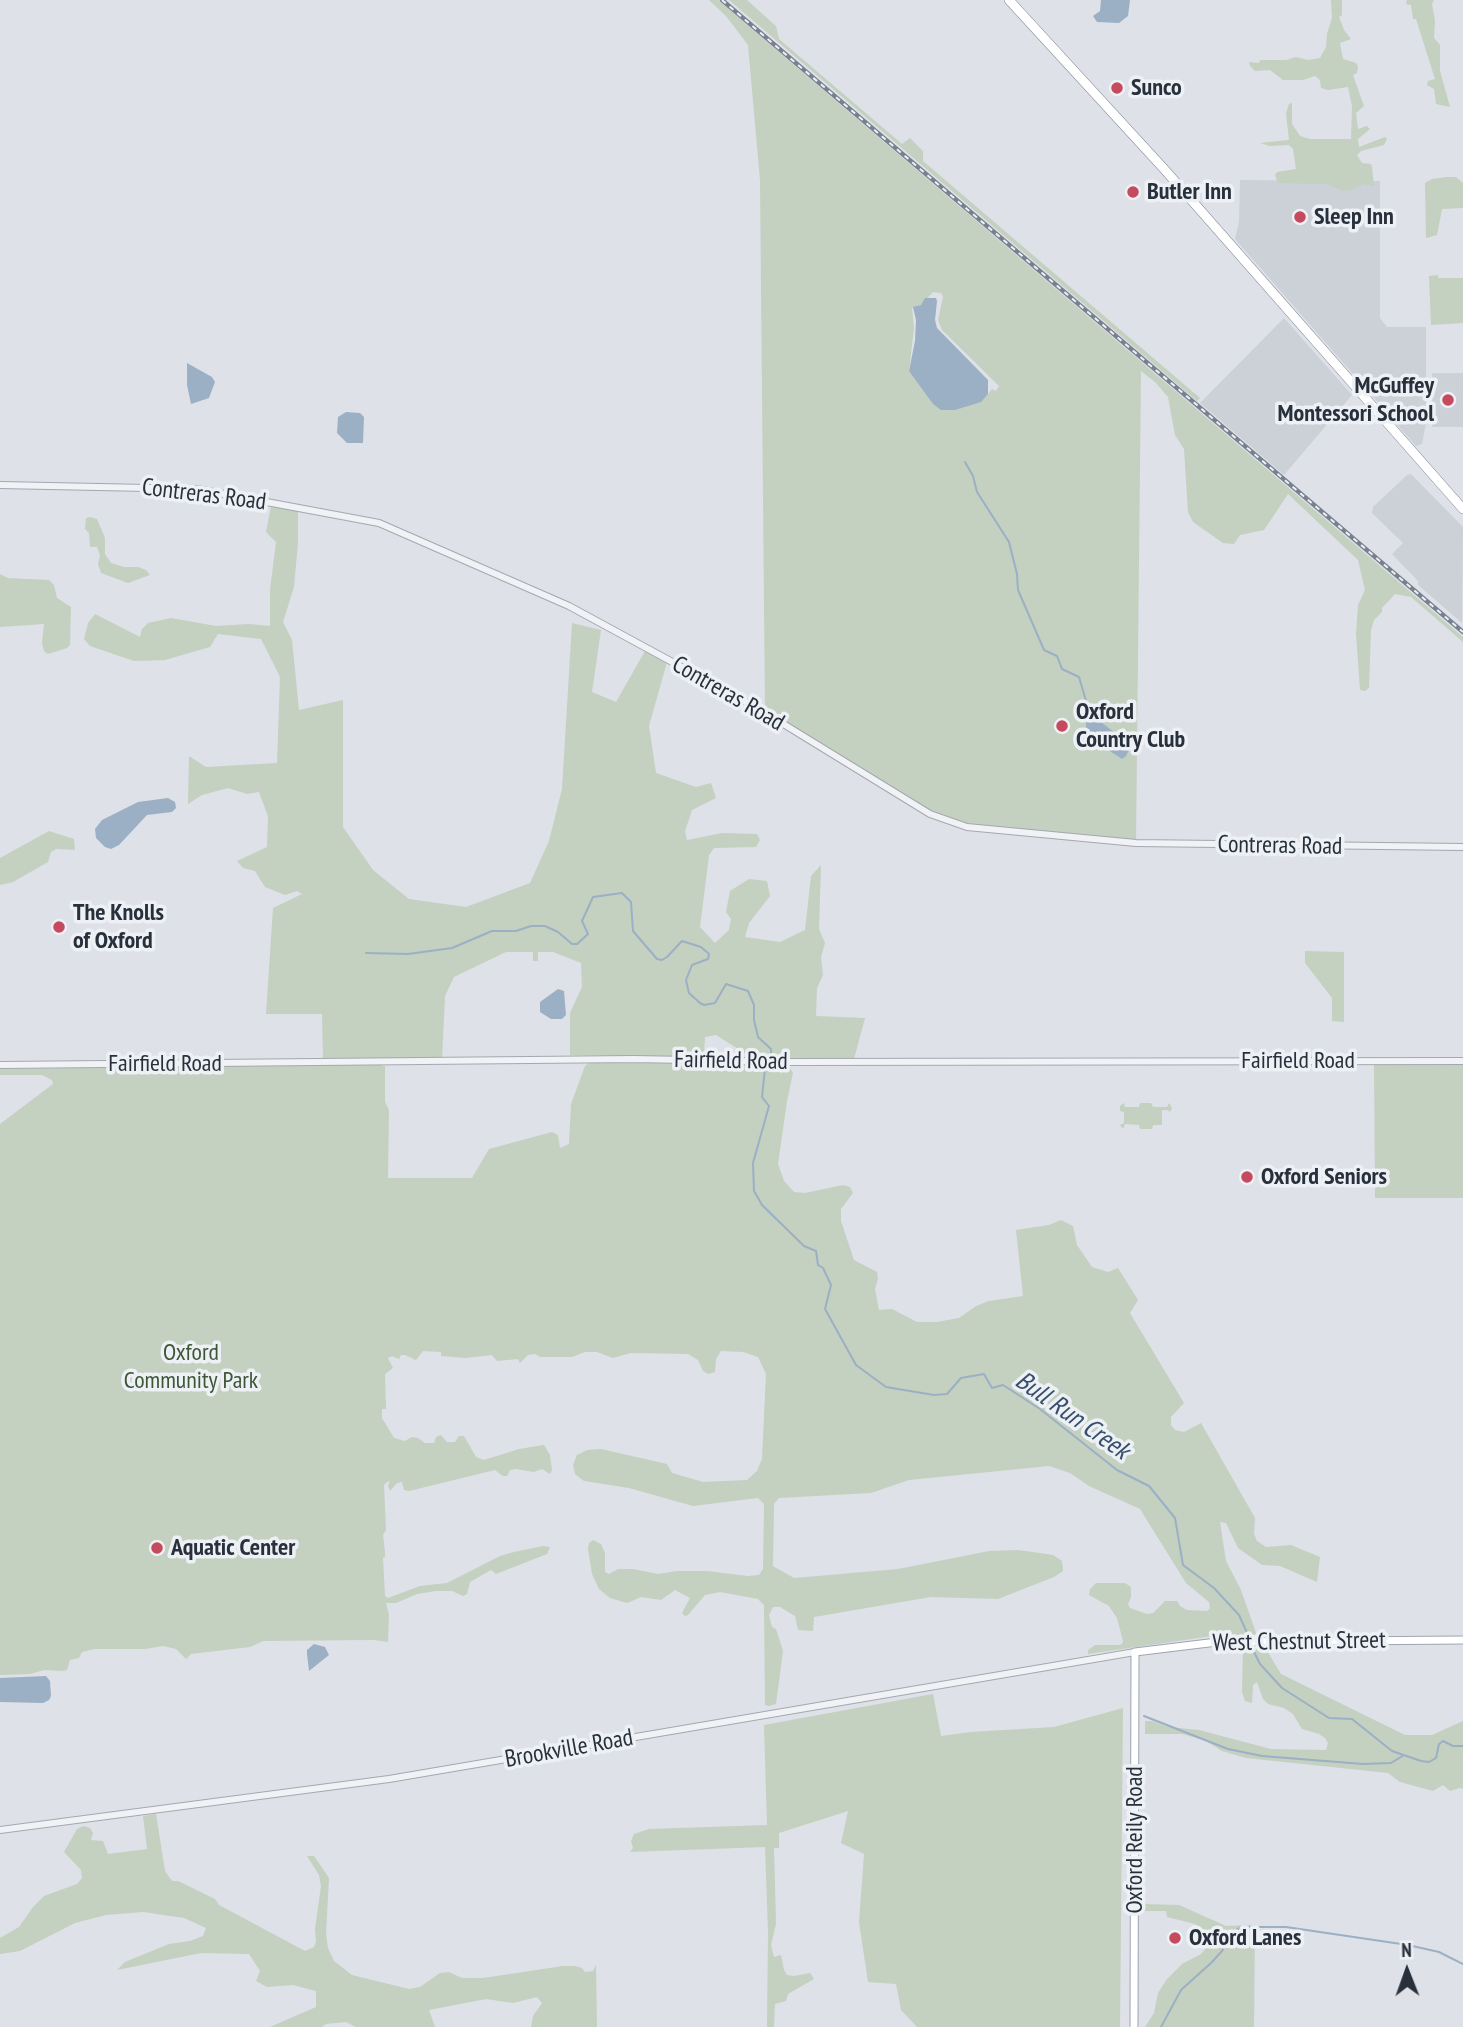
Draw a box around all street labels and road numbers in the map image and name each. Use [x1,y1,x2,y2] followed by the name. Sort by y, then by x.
[140,473,268,517] street label: Contreras Road
[667,650,789,738] street label: Contreras Road
[1217,831,1343,861] street label: Contreras Road
[674,1046,788,1076] street label: Fairfield Road
[1241,1047,1355,1075] street label: Fairfield Road
[108,1050,222,1078] street label: Fairfield Road
[1212,1626,1386,1658] street label: West Chestnut Street
[503,1724,635,1774] street label: Brookville Road
[1121,1766,1149,1914] street label: Oxford Reily Road

